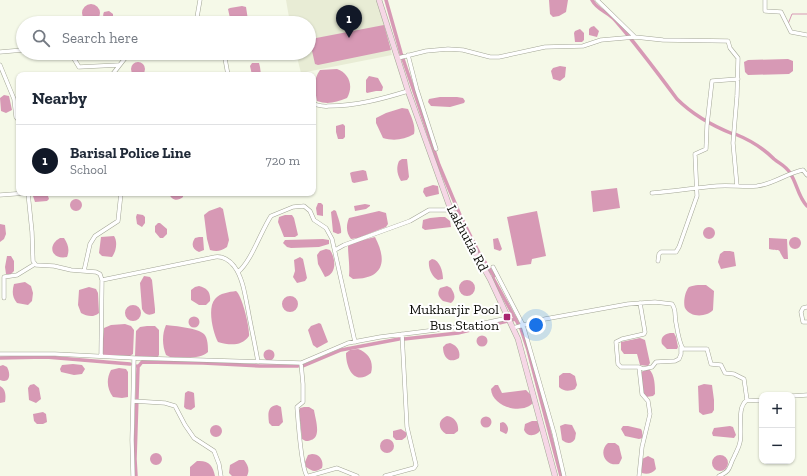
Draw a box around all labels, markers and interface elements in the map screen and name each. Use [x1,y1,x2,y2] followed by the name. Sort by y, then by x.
[336,5,362,38] pin: 1
[16,16,316,60] search box
[30,27,52,49] icon: search
[62,29,138,47] text: Search here
[32,88,87,108] text: Nearby
[70,144,191,162] text: Barisal Police Line
[42,153,48,168] text: 1
[266,153,300,168] text: 720 m
[70,162,107,177] text: School
[443,202,492,275] street label: Lakhutia Rd
[409,301,499,334] place label: Mukharjir Pool Bus Station
[502,312,512,322] marker: Mukharjir Pool Bus Station
[526,315,546,335] your location
[759,392,795,464] map controls
[759,392,795,428] button: +
[759,428,795,464] button: −

